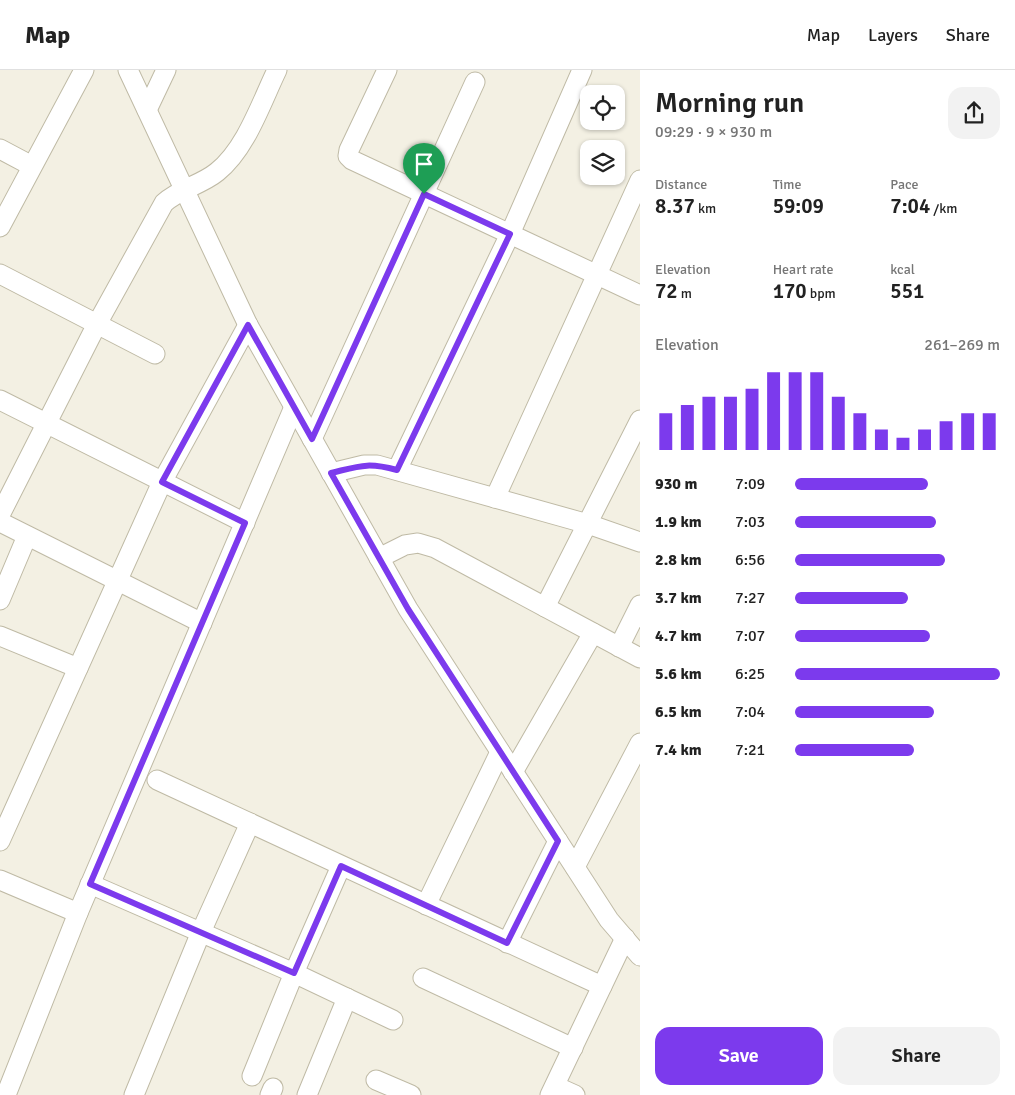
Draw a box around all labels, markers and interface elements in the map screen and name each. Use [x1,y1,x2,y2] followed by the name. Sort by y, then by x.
[25,20,70,50] text: Map
[807,24,840,46] text: Map
[868,24,918,46] text: Layers
[946,24,990,46] text: Share
[580,85,625,185] map controls
[580,85,625,130] button: locate
[655,86,804,120] text: Morning run
[948,87,1000,139] button: share
[655,122,772,142] text: 09:29 · 9 × 930 m
[580,140,625,185] button: layers
[403,143,445,194] pin
[410,150,438,178] icon: arrive
[655,176,707,193] text: Distance
[773,176,802,193] text: Time
[890,176,919,193] text: Pace
[655,193,695,219] text: 8.37
[773,193,824,219] text: 59:09
[890,193,930,219] text: 7:04
[695,200,716,217] text: km
[930,200,957,217] text: /km
[655,261,711,278] text: Elevation
[773,261,833,278] text: Heart rate
[890,261,915,278] text: kcal
[655,278,678,304] text: 72
[773,278,807,304] text: 170
[890,278,924,304] text: 551
[678,285,692,302] text: m
[807,285,836,302] text: bpm
[655,335,719,355] text: Elevation
[924,335,1000,355] text: 261–269 m
[655,474,697,494] text: 930 m
[735,474,765,494] text: 7:09
[655,512,702,532] text: 1.9 km
[735,512,765,532] text: 7:03
[655,550,702,570] text: 2.8 km
[735,550,765,570] text: 6:56
[655,588,702,608] text: 3.7 km
[735,588,765,608] text: 7:27
[655,626,702,646] text: 4.7 km
[735,626,765,646] text: 7:07
[655,664,702,684] text: 5.6 km
[735,664,765,684] text: 6:25
[655,702,702,722] text: 6.5 km
[735,702,765,722] text: 7:04
[655,740,702,760] text: 7.4 km
[735,740,765,760] text: 7:21
[655,1027,823,1085] button: Save
[833,1027,1000,1085] button: Share

